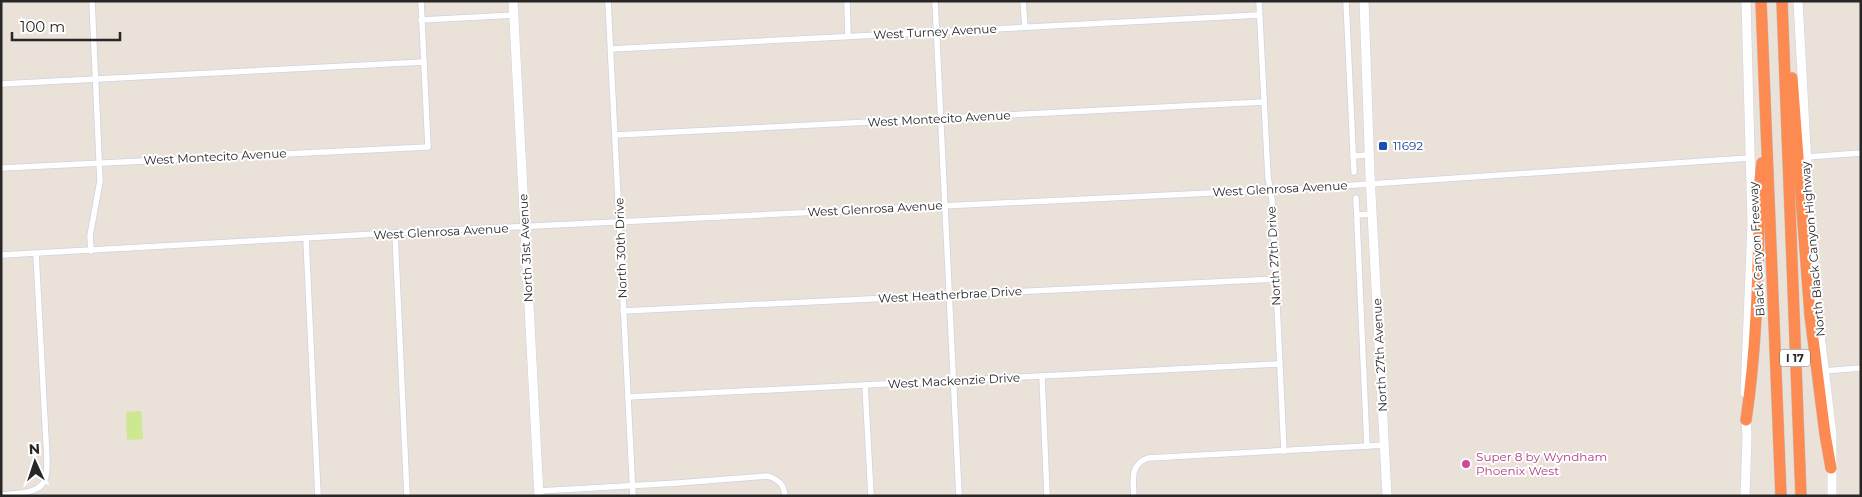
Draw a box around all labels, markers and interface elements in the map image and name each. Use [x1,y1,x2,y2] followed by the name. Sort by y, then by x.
[12,10,120,42] scale bar
[20,17,65,36] text: 100 m
[873,21,997,42] street label: West Turney Avenue
[867,107,1011,130] street label: West Montecito Avenue
[1393,138,1423,153] place label: 11692
[1377,140,1389,152] marker: 11692
[143,145,287,168] street label: West Montecito Avenue
[1797,160,1828,337] street label: North Black Canyon Highway
[1212,177,1348,200] street label: West Glenrosa Avenue
[1745,181,1768,317] street label: Black Canyon Freeway
[515,193,536,303] street label: North 31st Avenue
[611,197,630,299] street label: North 30th Drive
[807,197,943,220] street label: West Glenrosa Avenue
[1263,206,1284,306] street label: North 27th Drive
[373,220,509,243] street label: West Glenrosa Avenue
[878,283,1022,306] street label: West Heatherbrae Drive
[1369,298,1390,412] street label: North 27th Avenue
[1780,349,1810,366] road number: I 17
[887,370,1021,391] street label: West Mackenzie Drive
[10,437,60,487] north arrow
[28,440,40,458] text: N
[1476,449,1607,478] place label: Super 8 by Wyndham Phoenix West
[1460,458,1472,470] marker: Super 8 by Wyndham Phoenix West

